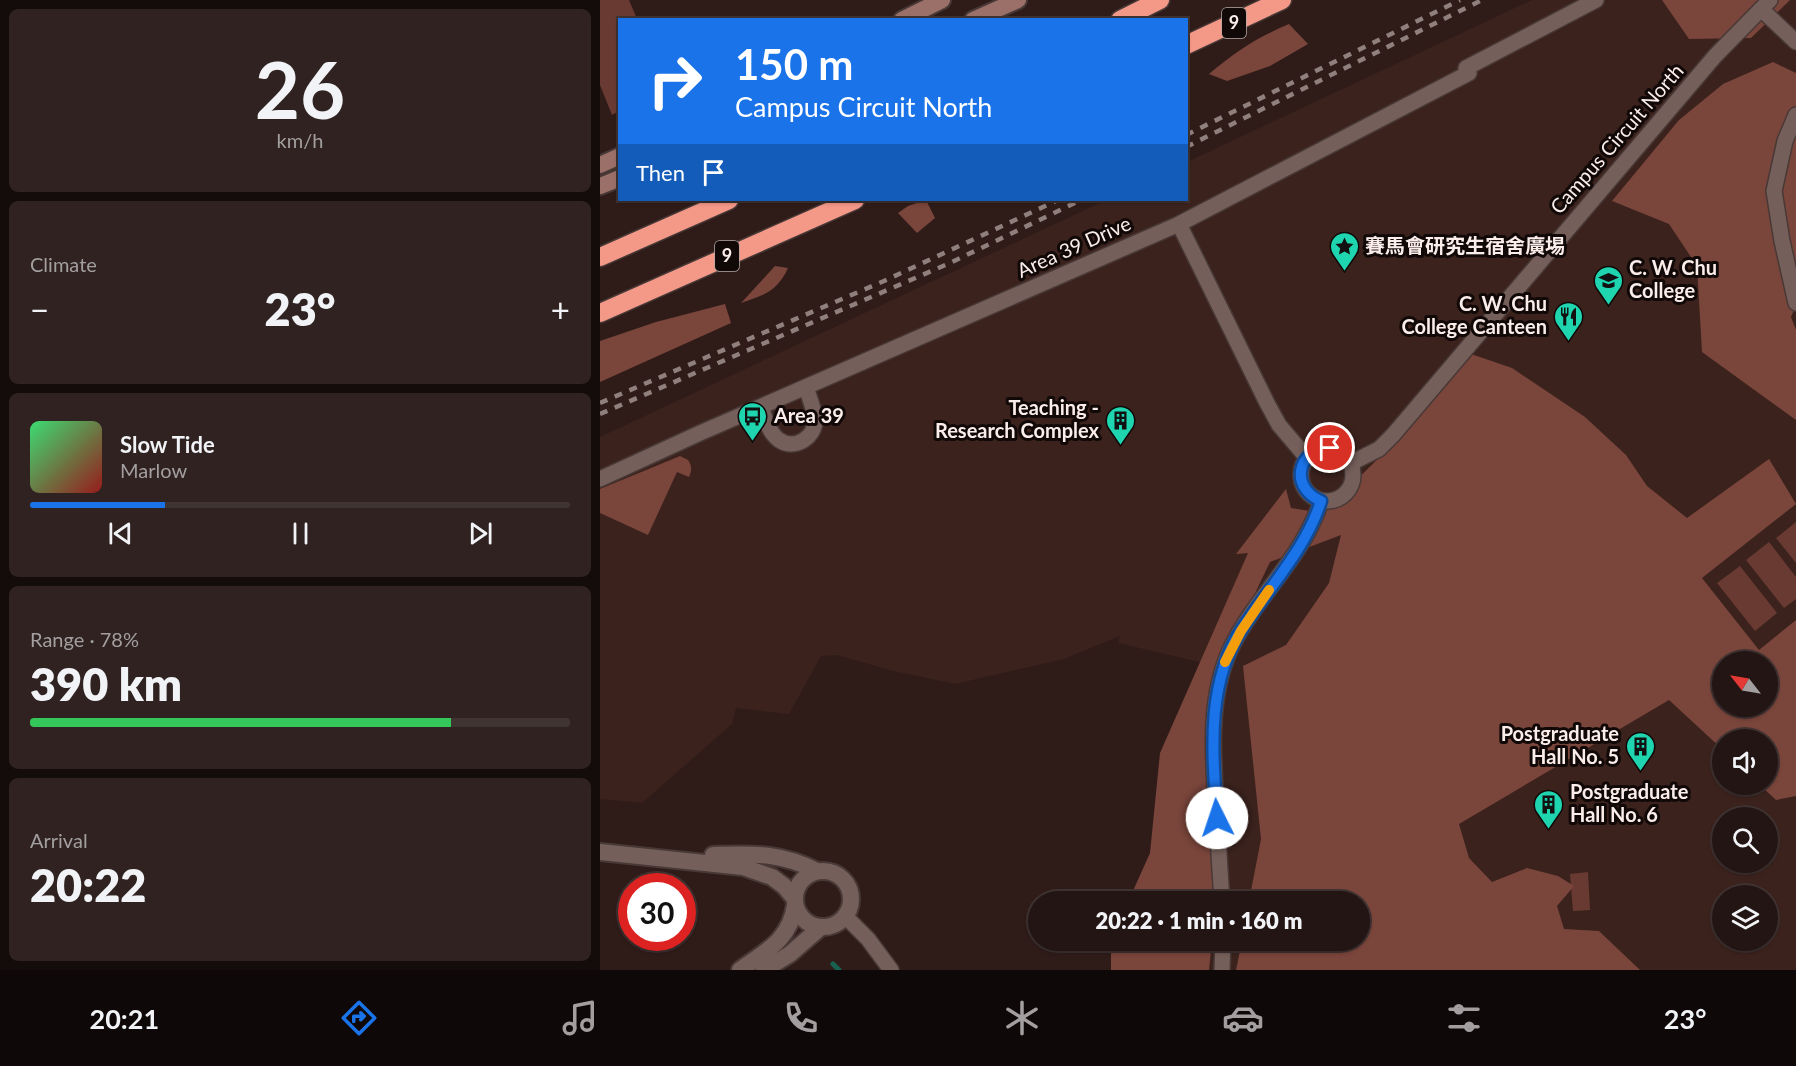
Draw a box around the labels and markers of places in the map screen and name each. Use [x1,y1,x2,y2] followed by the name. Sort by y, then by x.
[1328,230,1360,272] place icon: 賽馬會研究生宿舍廣埸
[1365,233,1565,257] place label: 賽馬會研究生宿舍廣埸
[1629,255,1717,302] place label: C. W. Chu College
[1592,264,1624,306] school or university icon: C. W. Chu College
[1401,291,1547,338] place label: C. W. Chu College Canteen
[1552,300,1584,342] restaurant icon: C. W. Chu College Canteen
[935,395,1100,442] place label: Teaching - Research Complex
[737,400,769,442] bus stop icon: Area 39
[773,403,844,427] place label: Area 39
[1104,404,1136,446] building icon: Teaching - Research Complex
[1304,422,1355,473] pin
[1501,721,1619,768] place label: Postgraduate Hall No. 5
[1624,730,1656,772] building icon: Postgraduate Hall No. 5
[1570,779,1689,826] place label: Postgraduate Hall No. 6
[1533,788,1565,830] building icon: Postgraduate Hall No. 6

